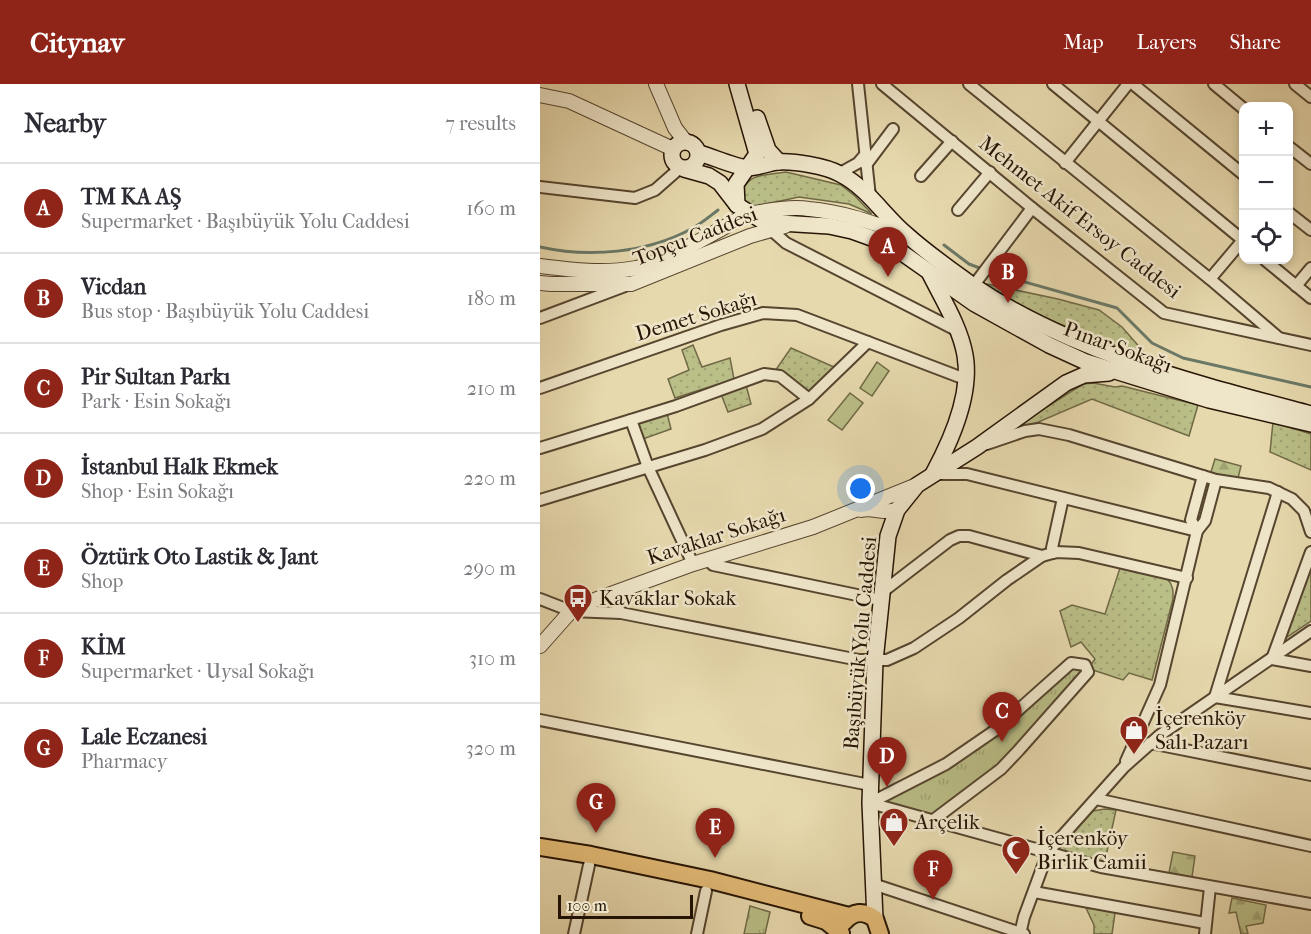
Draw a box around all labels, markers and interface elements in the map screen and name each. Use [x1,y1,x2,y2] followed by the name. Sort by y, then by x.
[30,26,124,59] text: Citynav
[1063,30,1104,54] text: Map
[1137,30,1196,54] text: Layers
[1229,30,1281,54] text: Share
[1239,102,1293,264] map controls
[1239,102,1293,156] button: +
[24,108,106,139] text: Nearby
[445,112,516,135] text: 7 results
[974,131,1186,303] street label: Mehmet Akif Ersoy Caddesi
[1239,156,1293,210] button: −
[81,184,181,210] text: TM KA AŞ
[37,197,50,220] text: A
[466,197,516,220] text: 160 m
[630,201,760,271] street label: Topçu Caddesi
[81,210,410,233] text: Supermarket · Başıbüyük Yolu Caddesi
[1239,210,1293,264] button: locate
[868,228,908,277] pin: A
[988,254,1028,303] pin: B
[81,274,146,300] text: Vicdan
[633,286,759,346] street label: Demet Sokağı
[37,287,50,310] text: B
[467,287,516,310] text: 180 m
[81,300,369,323] text: Bus stop · Başıbüyük Yolu Caddesi
[1061,316,1175,378] street label: Pınar Sokağı
[81,364,230,390] text: Pir Sultan Parkı
[37,377,50,400] text: C
[467,377,516,400] text: 210 m
[81,390,231,413] text: Park · Esin Sokağı
[81,454,278,480] text: İstanbul Halk Ekmek
[36,467,51,490] text: D
[463,467,516,490] text: 220 m
[846,474,875,503] your location
[81,480,234,503] text: Shop · Esin Sokağı
[644,502,788,570] street label: Kavaklar Sokağı
[839,535,881,751] street label: Başıbüyük Yolu Caddesi
[81,544,318,570] text: Öztürk Oto Lastik & Jant
[37,557,50,580] text: E
[463,557,516,580] text: 290 m
[81,570,123,593] text: Shop
[562,582,594,624] bus stop icon: Kavaklar Sokak
[599,586,736,610] place label: Kavaklar Sokak
[81,634,126,660] text: KİM
[38,647,49,670] text: F
[469,647,516,670] text: 310 m
[81,660,314,683] text: Supermarket · Uysal Sokağı
[982,692,1022,742] pin: C
[1155,706,1248,754] place label: İçerenköy Salı Pazarı
[1118,714,1150,756] shop icon: İçerenköy Salı Pazarı
[81,724,207,750] text: Lale Eczanesi
[36,737,51,760] text: G
[466,737,516,760] text: 320 m
[868,738,906,787] pin: D
[81,750,167,773] text: Pharmacy
[576,784,616,833] pin: G
[878,806,910,848] shop icon: Arçelik
[696,808,735,858] pin: E
[914,810,980,834] place label: Arçelik
[1037,826,1147,874] place label: İçerenköy Birlik Camii
[1000,834,1032,876] mosque icon: İçerenköy Birlik Camii
[914,850,952,900] pin: F
[558,892,693,920] scale bar
[567,896,607,915] text: 100 m

